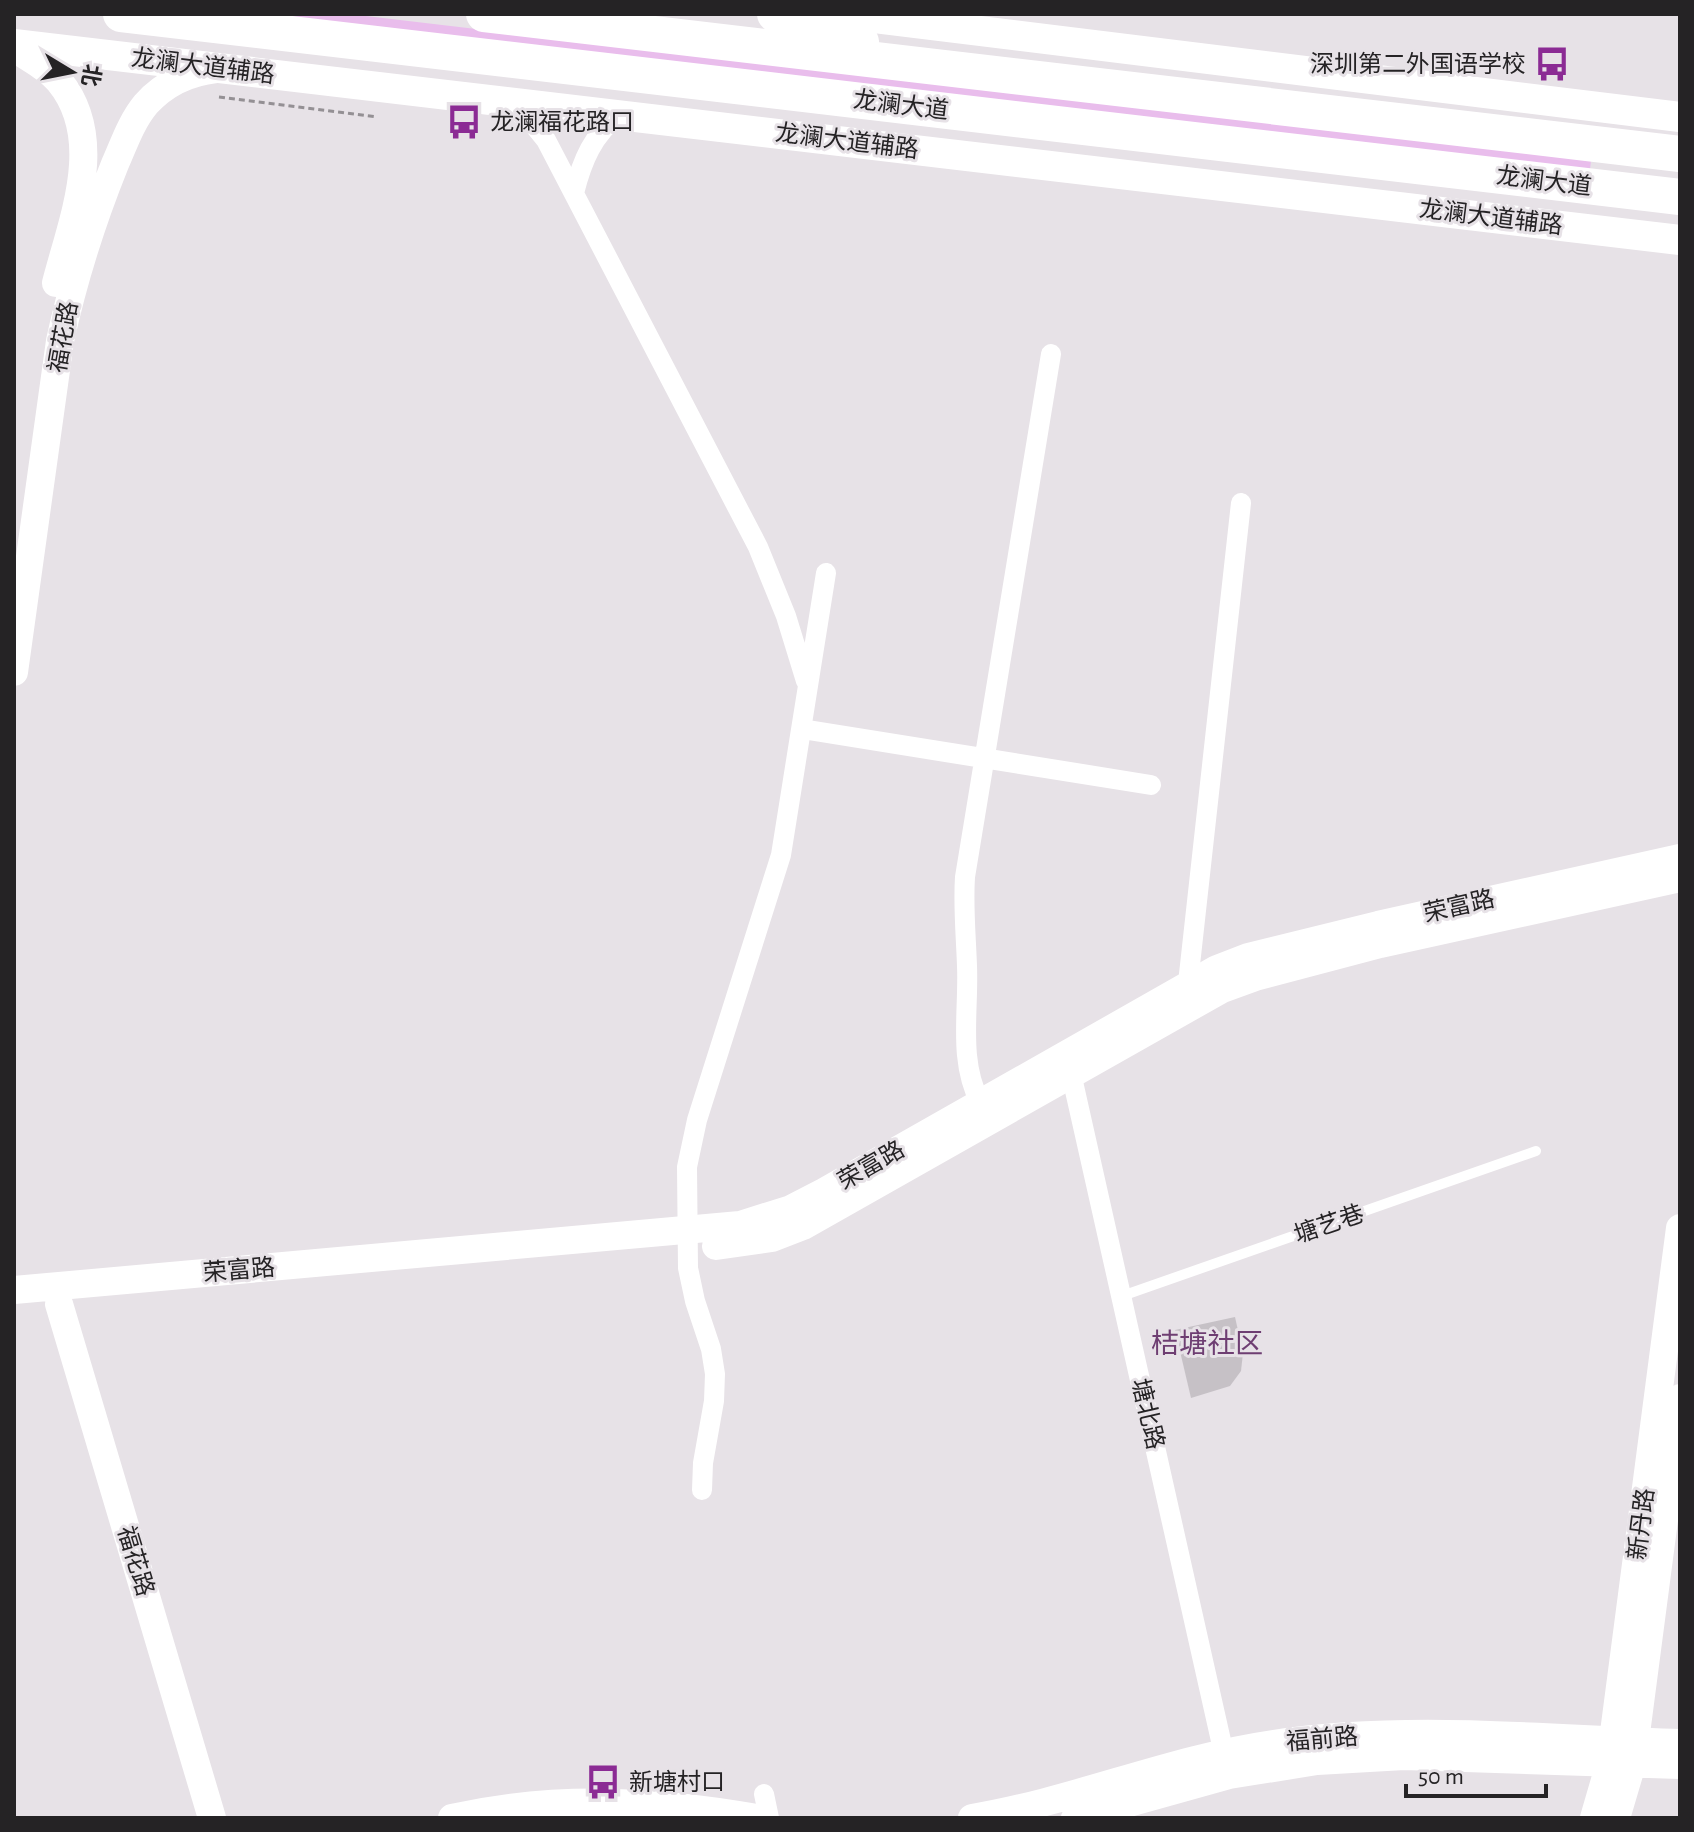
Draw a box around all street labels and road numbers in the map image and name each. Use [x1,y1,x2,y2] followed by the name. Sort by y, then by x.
[130,44,276,88] street label: 龙澜大道辅路
[852,86,950,124] street label: 龙澜大道
[774,119,920,163] street label: 龙澜大道辅路
[1495,162,1593,200] street label: 龙澜大道
[1418,195,1564,239] street label: 龙澜大道辅路
[44,299,82,375] street label: 福花路
[1421,885,1497,927] street label: 荣富路
[833,1136,909,1194] street label: 荣富路
[1291,1200,1367,1248] street label: 塘艺巷
[202,1254,276,1286] street label: 荣富路
[1127,1376,1169,1452] street label: 塘北路
[1624,1487,1658,1561] street label: 新丹路
[113,1523,159,1599] street label: 福花路
[1285,1723,1359,1755] street label: 福前路

